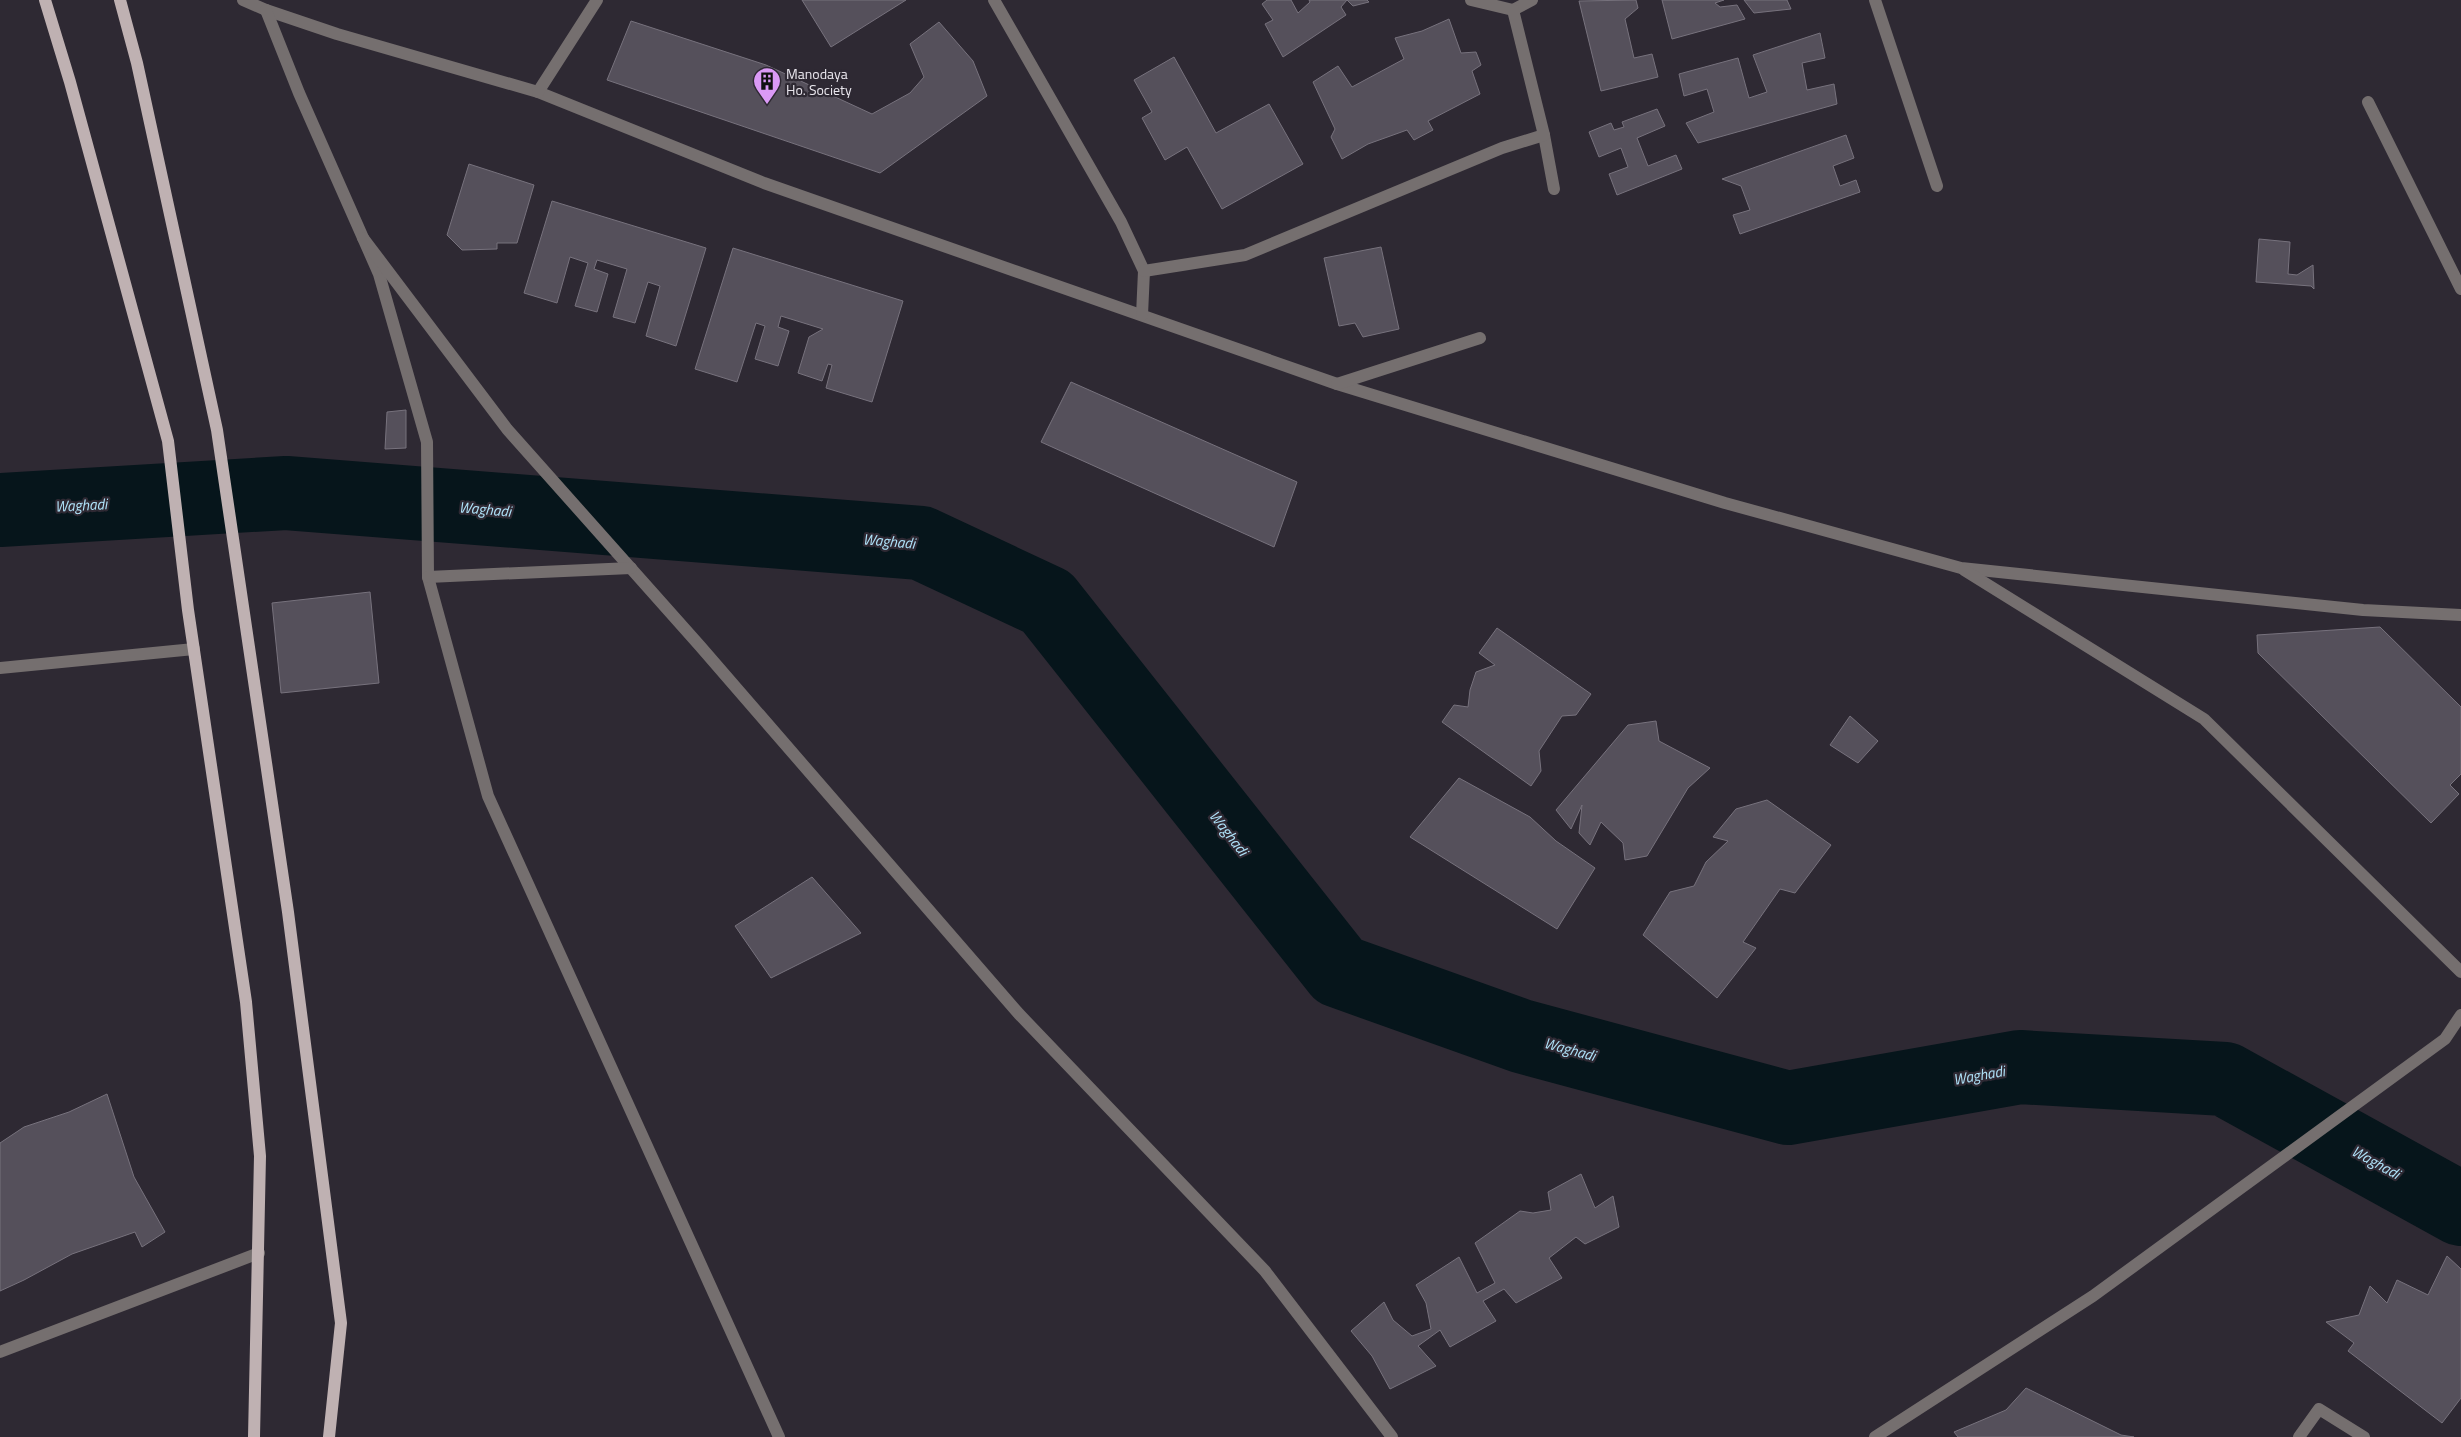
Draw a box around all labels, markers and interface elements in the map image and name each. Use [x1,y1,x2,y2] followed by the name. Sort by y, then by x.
[786,63,852,100] place label: Manodaya Ho. Society
[752,66,782,105] building icon: Manodaya Ho. Society
[54,492,110,518] water label: Waghadi
[458,495,514,523] water label: Waghadi
[862,527,918,555] water label: Waghadi
[1204,805,1255,862] water label: Waghadi
[1542,1031,1600,1067] water label: Waghadi
[1951,1059,2009,1091] water label: Waghadi
[2348,1139,2406,1186] water label: Waghadi

